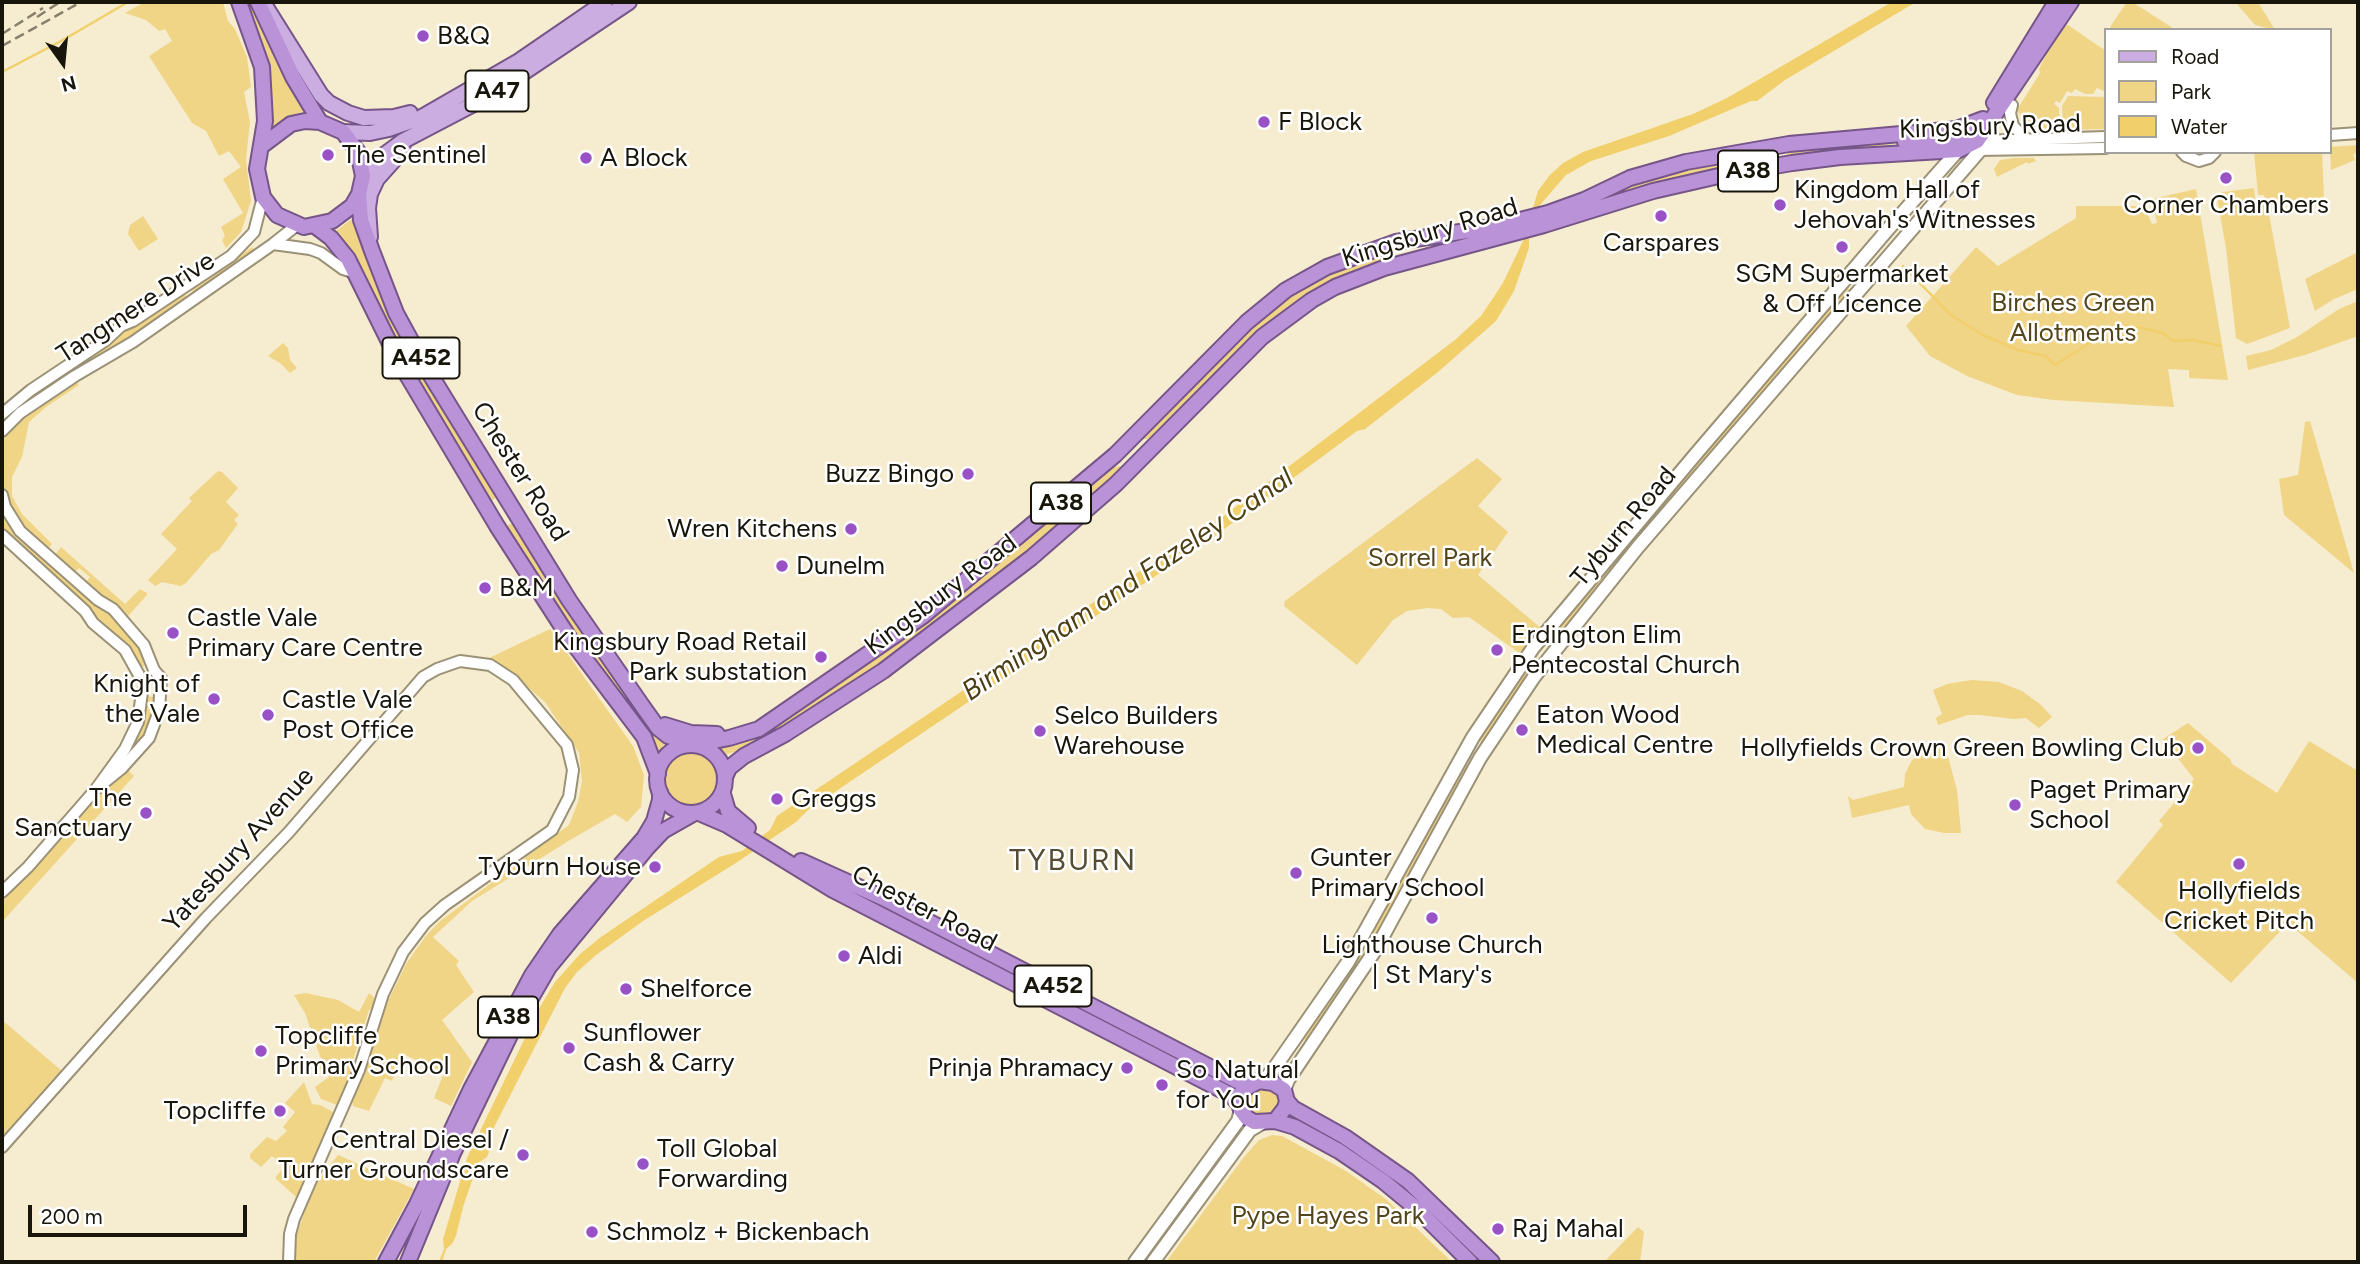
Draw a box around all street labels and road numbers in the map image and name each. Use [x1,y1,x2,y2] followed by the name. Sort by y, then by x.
[466,70,528,112] road number: A47
[1898,108,2082,146] street label: Kingsbury Road
[1718,150,1778,191] road number: A38
[1338,191,1522,275] street label: Kingsbury Road
[51,245,221,371] street label: Tangmere Drive
[382,338,460,379] road number: A452
[465,396,575,548] street label: Chester Road
[1565,461,1683,593] street label: Tyburn Road
[1031,482,1091,524] road number: A38
[859,528,1023,662] street label: Kingsbury Road
[157,762,321,938] street label: Yatesbury Avenue
[846,859,1002,959] street label: Chester Road
[1014,966,1092,1006] road number: A452
[478,996,538,1037] road number: A38

